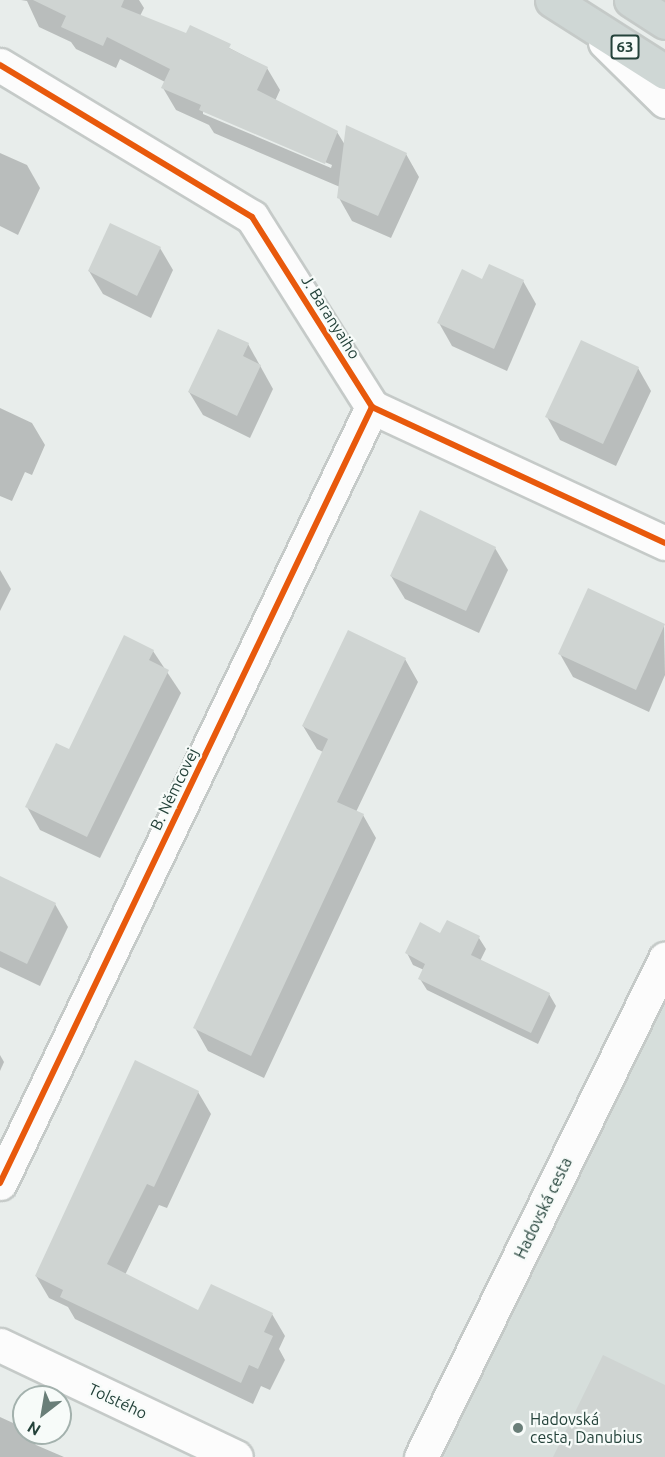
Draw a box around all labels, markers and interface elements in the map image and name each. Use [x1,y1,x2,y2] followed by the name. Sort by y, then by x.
[610,35,640,59] road number: 63
[298,271,364,363] street label: J. Baranyaiho
[146,745,202,833] street label: B. Němcovej
[510,1154,576,1262] street label: Hadovská cesta
[86,1379,150,1423] street label: Tolstého
[12,1385,72,1445] north arrow
[530,1409,642,1447] place label: Hadovská cesta, Danubius
[24,1418,44,1440] text: N
[511,1421,525,1435] marker: Hadovská cesta, Danubius

